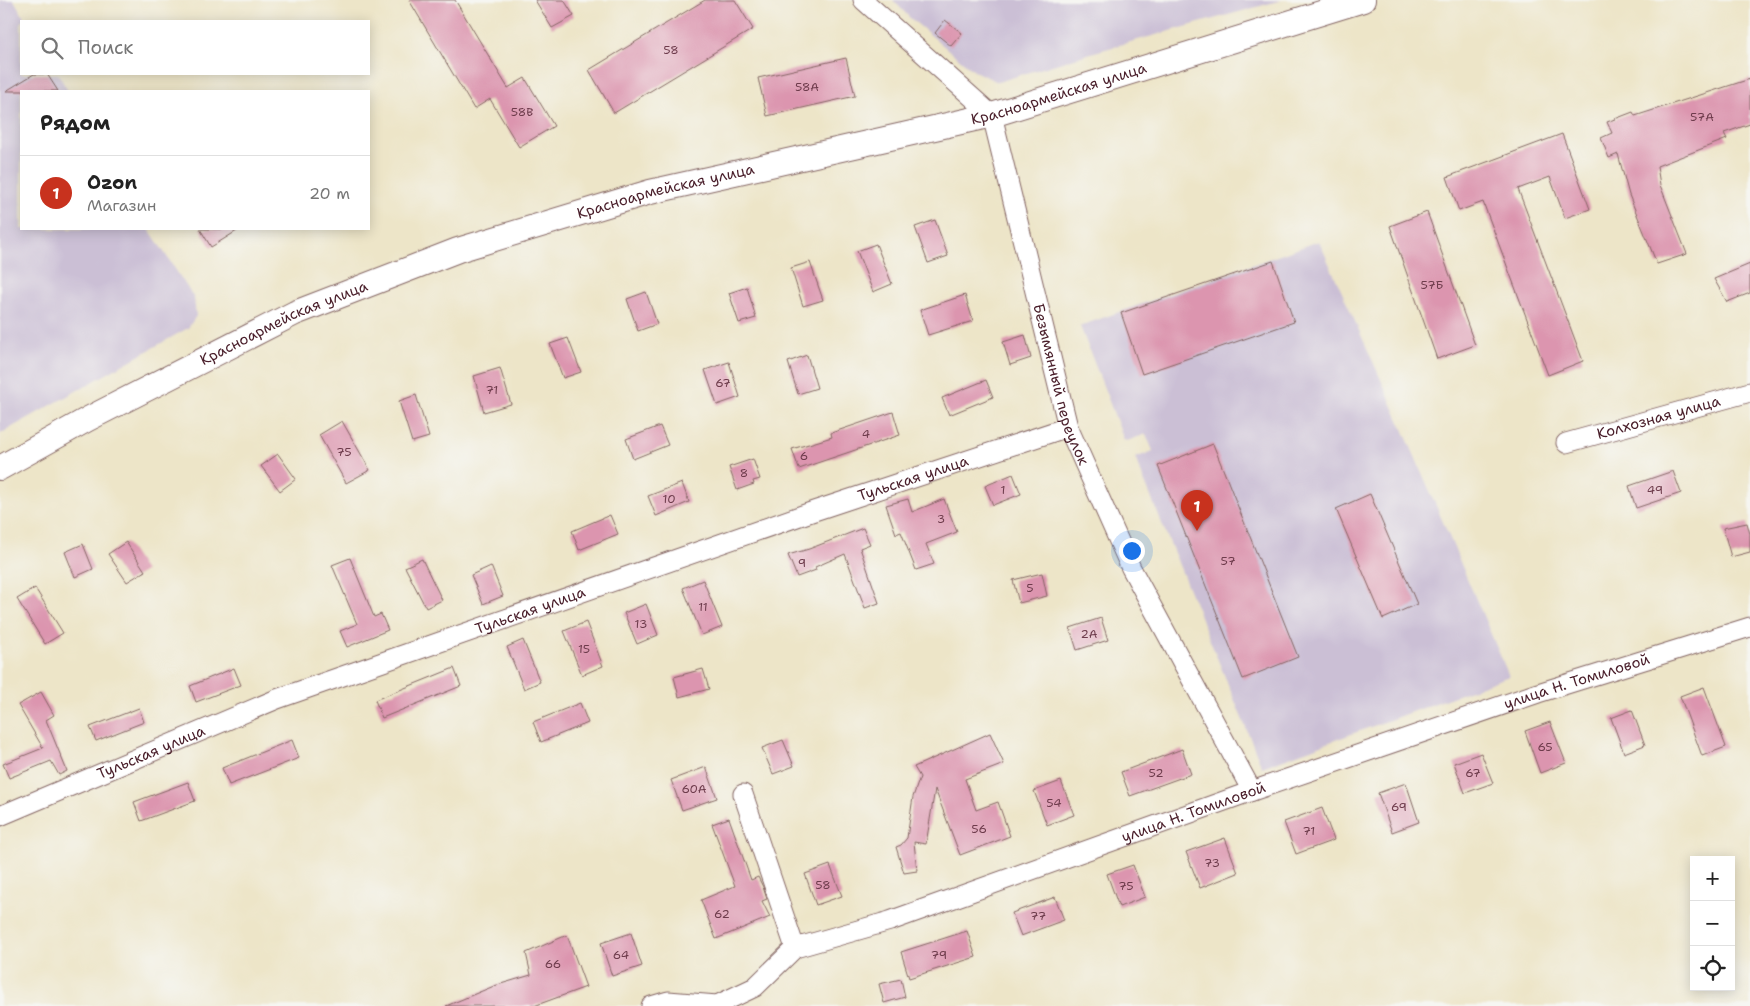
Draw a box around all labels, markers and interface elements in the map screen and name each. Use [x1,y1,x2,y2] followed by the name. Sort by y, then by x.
[20,20,370,75] search box
[38,34,66,62] icon: search
[78,35,133,60] text: Поиск
[663,42,679,58] house number: 58
[969,58,1149,129] street label: Красноармейская улица
[795,79,819,95] house number: 58А
[511,104,533,120] house number: 58В
[40,109,110,137] text: Рядом
[1690,109,1714,125] house number: 57А
[574,159,757,224] street label: Красноармейская улица
[87,170,137,195] text: Ozon
[52,183,60,204] text: 1
[309,183,350,204] text: 20 m
[87,195,156,216] text: Магазин
[196,276,371,370] street label: Красноармейская улица
[1420,277,1444,293] house number: 57Б
[1028,301,1094,468] street label: Безымянный переулок
[715,375,731,391] house number: 67
[486,382,498,398] house number: 71
[1594,391,1723,444] street label: Колхозная улица
[862,426,870,442] house number: 4
[336,444,352,460] house number: 75
[800,448,808,464] house number: 6
[855,450,972,506] street label: Тульская улица
[740,465,748,481] house number: 8
[1000,482,1006,498] house number: 1
[1647,482,1663,498] house number: 49
[1181,490,1213,531] pin: 1
[662,491,676,507] house number: 10
[937,511,945,527] house number: 3
[1119,538,1145,564] your location
[1220,553,1236,569] house number: 57
[798,555,806,571] house number: 9
[1026,580,1034,596] house number: 5
[472,582,589,639] street label: Тульская улица
[698,599,708,615] house number: 11
[635,616,647,632] house number: 13
[1080,626,1098,642] house number: 2А
[578,641,590,657] house number: 15
[1501,649,1652,714] street label: улица Н. Томиловой
[94,720,209,784] street label: Тульская улица
[1537,739,1553,755] house number: 65
[1148,765,1164,781] house number: 52
[1465,765,1481,781] house number: 67
[1119,777,1268,847] street label: улица Н. Томиловой
[681,781,707,797] house number: 60А
[1046,795,1062,811] house number: 54
[1391,799,1407,815] house number: 69
[971,821,987,837] house number: 56
[1303,823,1315,839] house number: 71
[1204,855,1220,871] house number: 73
[1690,856,1735,991] map controls
[1690,856,1735,901] button: +
[815,877,831,893] house number: 58
[1118,878,1134,894] house number: 75
[1690,901,1735,946] button: −
[714,906,730,922] house number: 62
[1030,908,1046,924] house number: 77
[1690,946,1735,991] button: locate
[613,947,629,963] house number: 64
[931,947,947,963] house number: 79
[545,956,561,972] house number: 66

